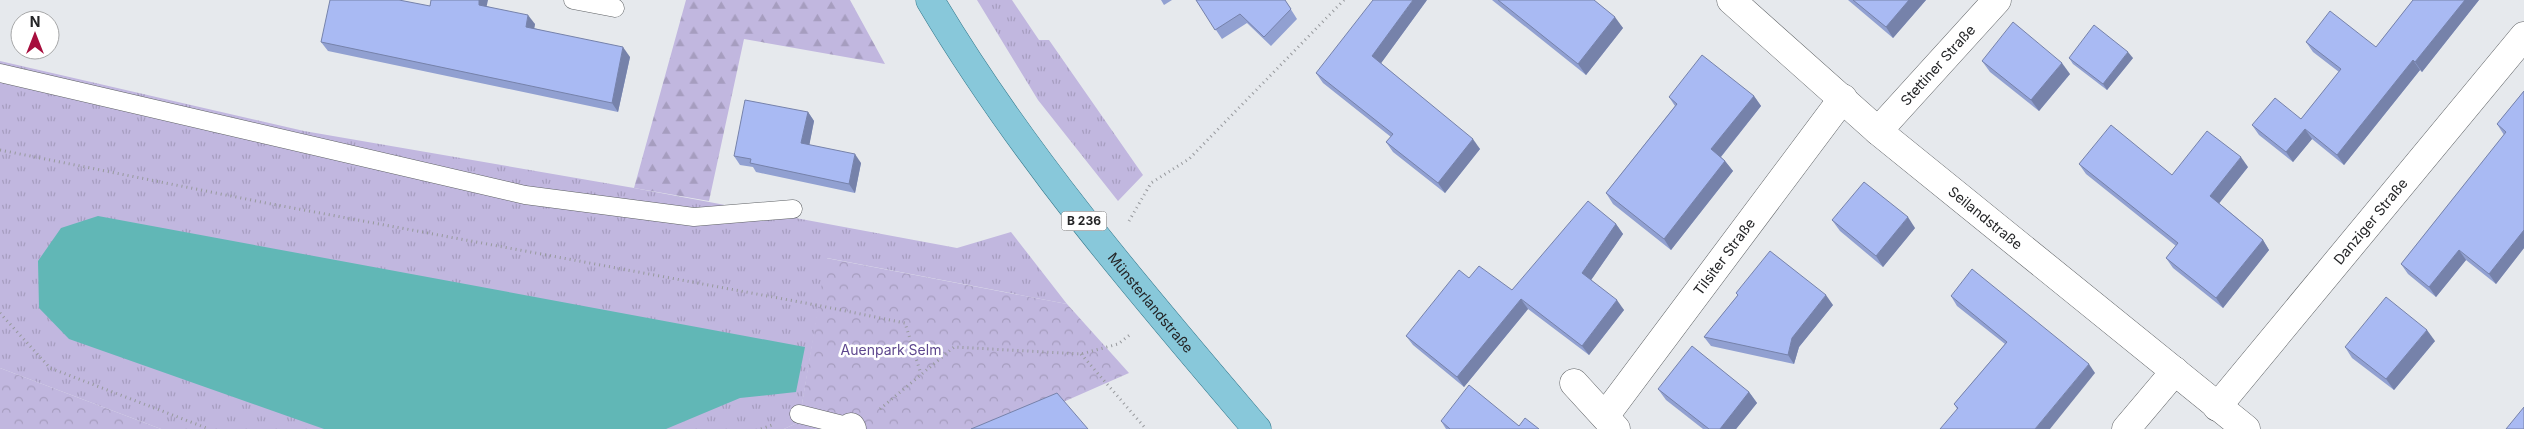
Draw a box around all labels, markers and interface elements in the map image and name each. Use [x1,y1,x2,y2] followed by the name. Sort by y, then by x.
[10,10,60,60] north arrow
[30,13,40,30] text: N
[1897,21,1978,109] street label: Stettiner Straße
[2330,174,2411,268] street label: Danziger Straße
[1945,182,2026,253] street label: Seilandstraße
[1062,212,1106,230] road number: B 236
[1689,214,1758,298] street label: Tilsiter Straße
[1105,249,1197,356] street label: Münsterlandstraße
[841,341,941,358] park label: Auenpark Selm

